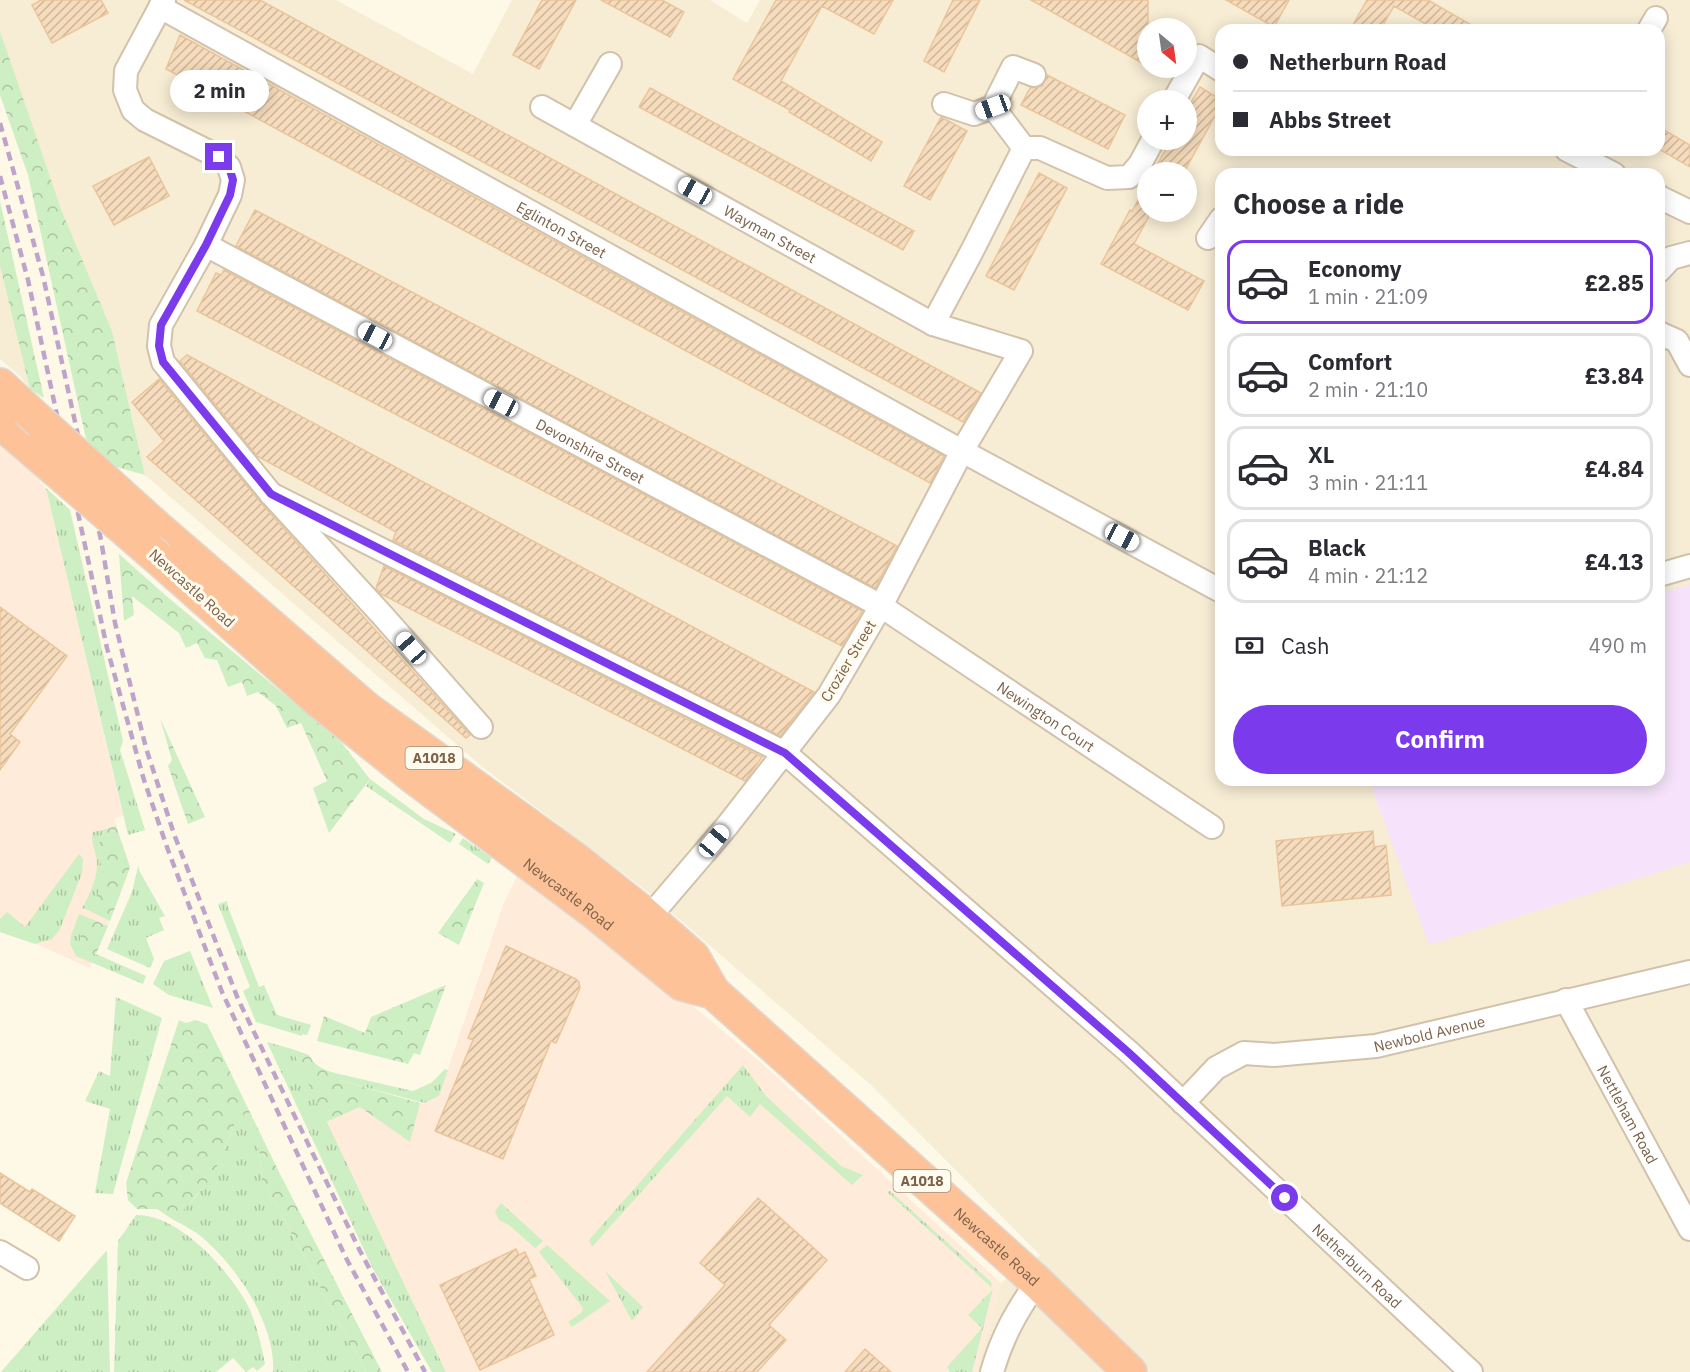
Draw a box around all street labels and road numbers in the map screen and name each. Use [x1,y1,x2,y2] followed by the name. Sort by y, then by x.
[513,197,610,262] street label: Eglinton Street
[721,200,820,267] street label: Wayman Street
[533,414,648,487] street label: Devonshire Street
[145,545,239,631] street label: Newcastle Road
[816,617,880,705] street label: Crozier Street
[994,677,1099,756] street label: Newington Court
[406,747,462,769] road number: A1018
[520,853,618,934] street label: Newcastle Road
[1372,1011,1487,1056] street label: Newbold Avenue
[1594,1062,1662,1167] street label: Nettleham Road
[894,1170,950,1192] road number: A1018
[950,1203,1044,1290] street label: Newcastle Road
[1309,1219,1406,1312] street label: Netherburn Road

